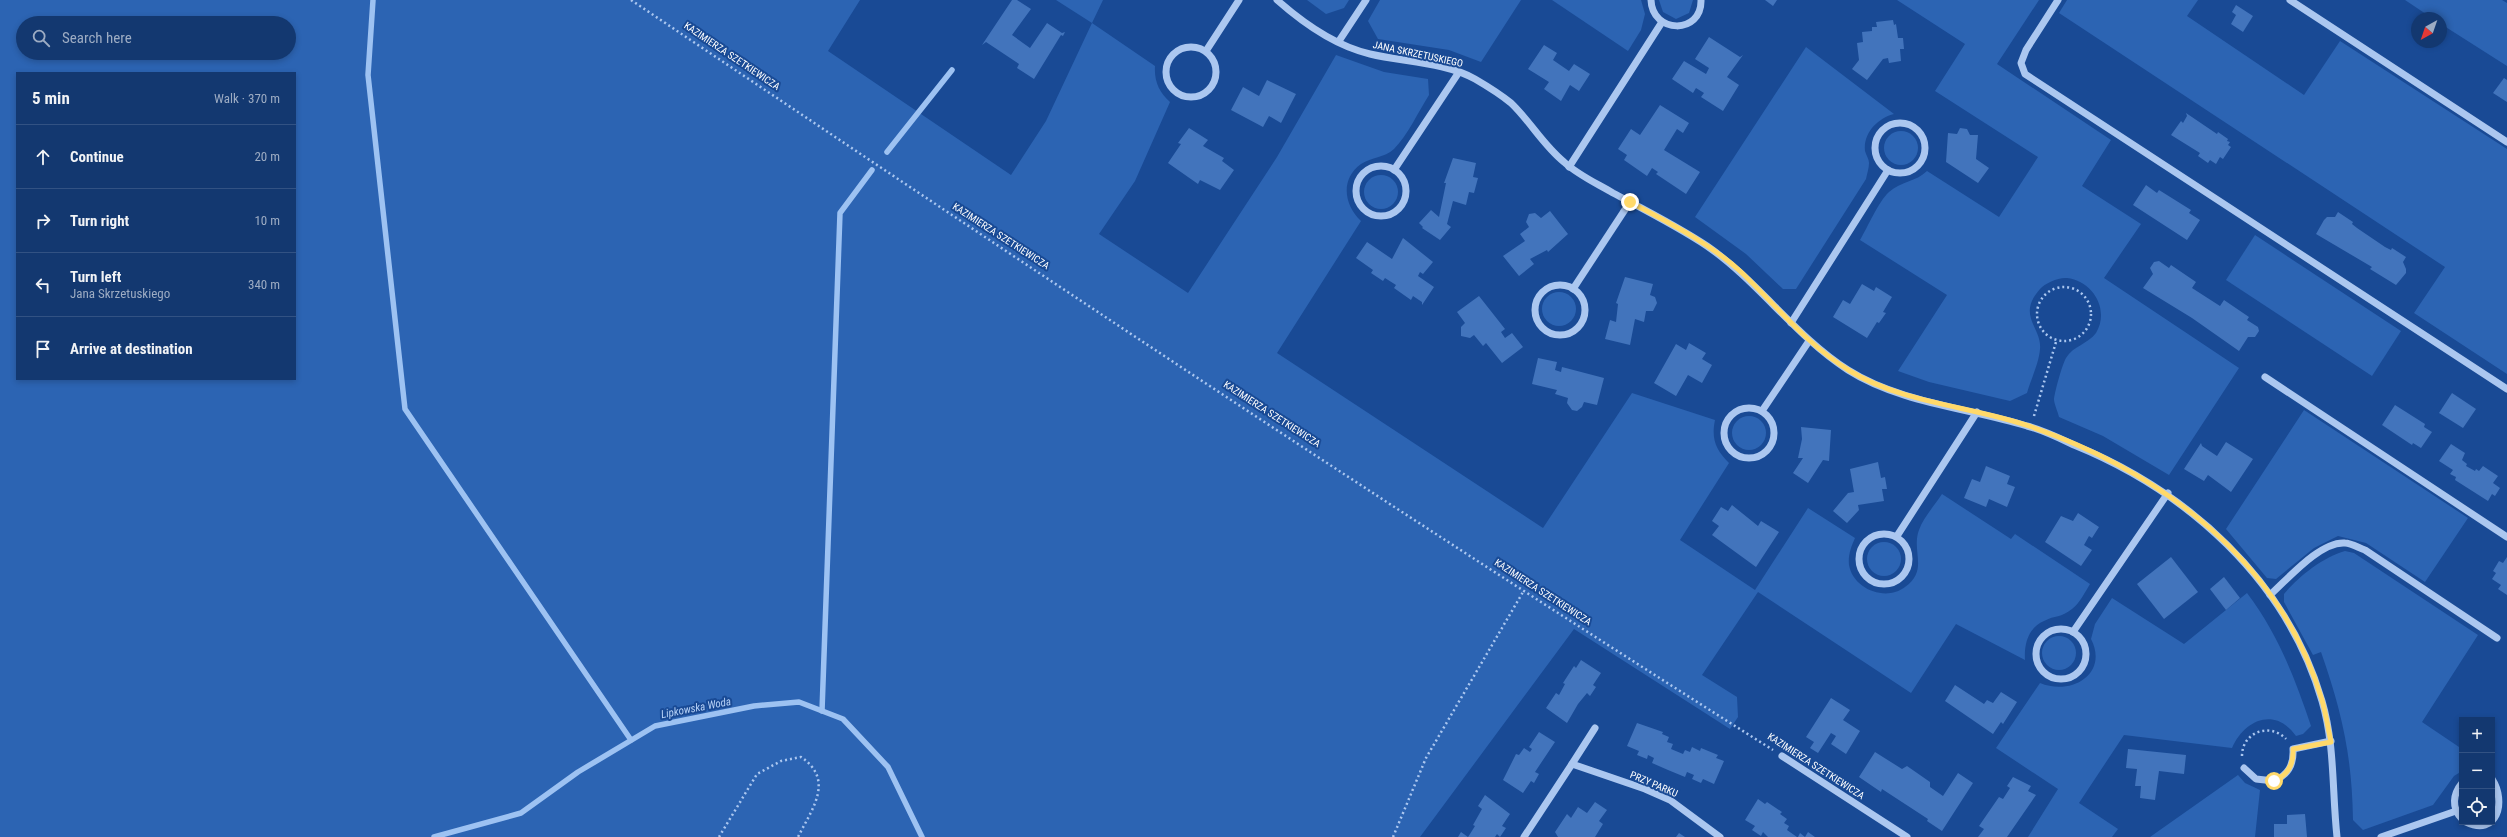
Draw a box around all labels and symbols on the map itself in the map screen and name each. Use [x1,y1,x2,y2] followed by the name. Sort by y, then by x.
[2411,12,2447,48] north arrow
[682,20,782,92] street label: KAZIMIERZA SZETKIEWICZA
[1372,39,1464,69] street label: JANA SKRZETUSKIEGO
[1621,193,1639,211] route end
[951,201,1052,272] street label: KAZIMIERZA SZETKIEWICZA
[1222,379,1323,450] street label: KAZIMIERZA SZETKIEWICZA
[1493,557,1594,628] street label: KAZIMIERZA SZETKIEWICZA
[660,695,732,721] water label: Lipkowska Woda
[1766,731,1867,802] street label: KAZIMIERZA SZETKIEWICZA
[1629,769,1680,799] street label: PRZY PARKU
[2265,772,2283,790] route start

